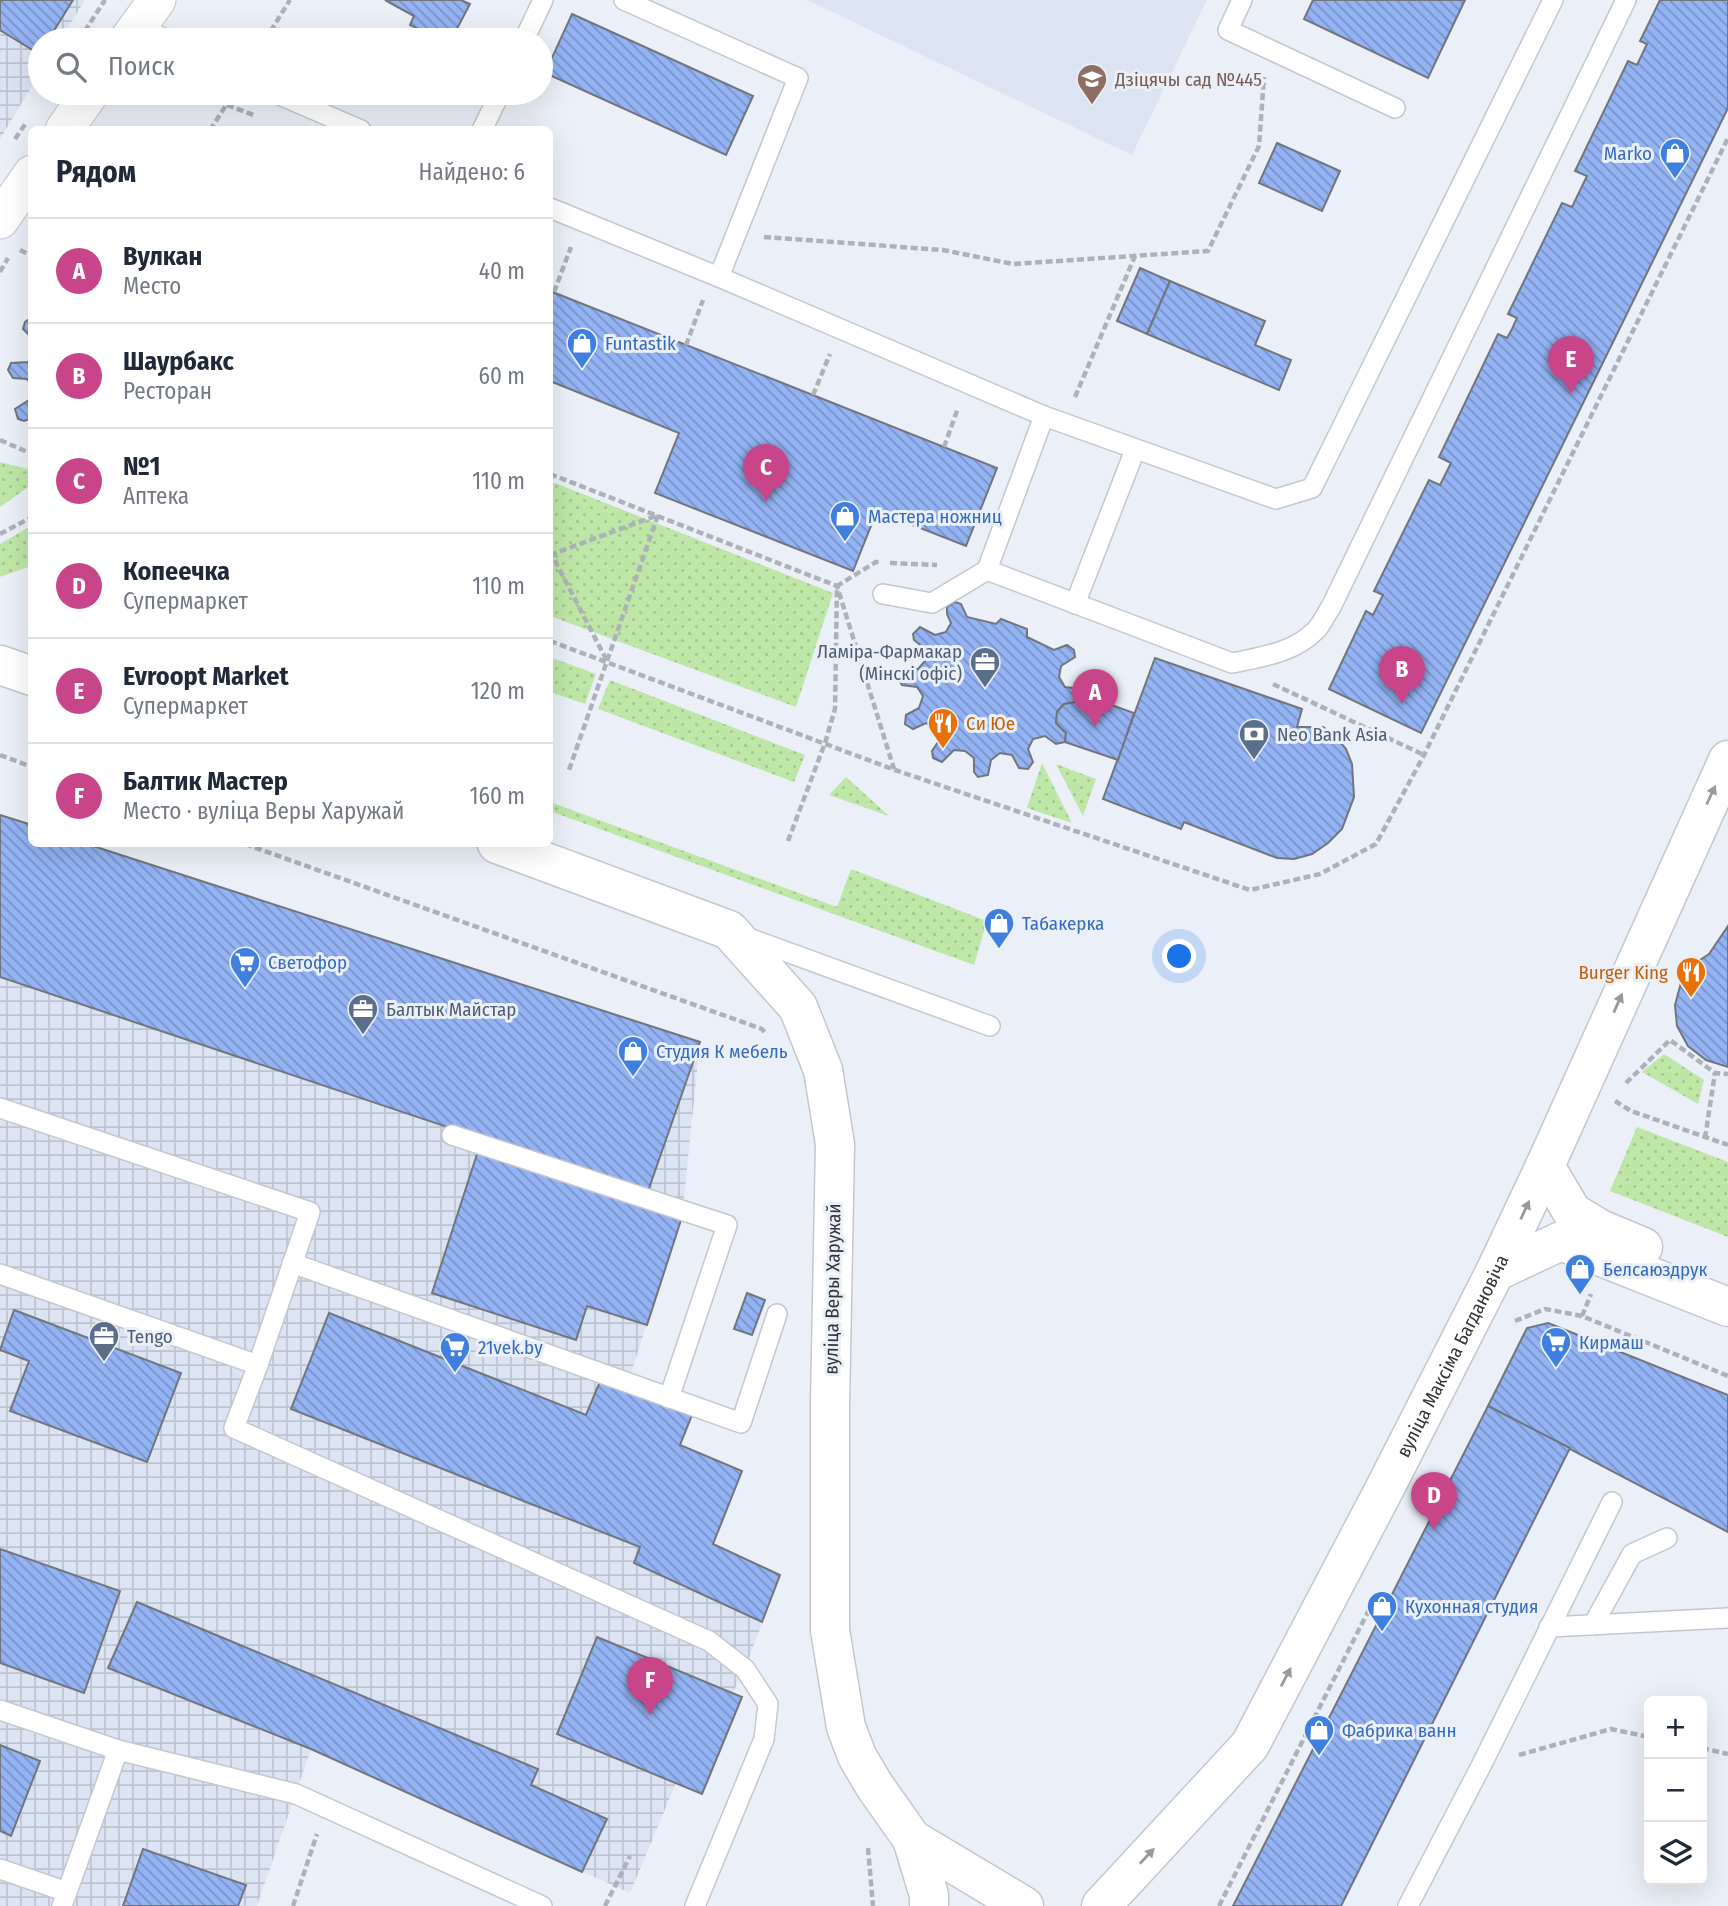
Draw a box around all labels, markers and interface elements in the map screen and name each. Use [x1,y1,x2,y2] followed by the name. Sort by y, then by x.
[28,28,553,105] search box
[52,48,90,86] icon: search
[108,51,175,82] text: Поиск
[1075,62,1109,106] school or university icon: Дзіцячы сад №445
[1114,68,1262,91] place label: Дзіцячы сад №445
[1658,136,1692,180] shop icon: Marko
[1604,142,1652,165] place label: Marko
[56,154,136,190] text: Рядом
[418,158,525,186] text: Найдено: 6
[123,241,202,272] text: Вулкан
[73,257,85,285] text: A
[479,257,525,285] text: 40 m
[123,272,181,300] text: Место
[565,326,599,370] shop icon: Funtastik
[605,332,676,355] place label: Funtastik
[1548,336,1594,394] pin: E
[123,346,234,377] text: Шаурбакс
[73,362,85,390] text: B
[479,362,525,390] text: 60 m
[123,377,212,405] text: Ресторан
[743,444,789,502] pin: C
[123,451,161,482] text: №1
[73,467,85,495] text: C
[472,467,525,495] text: 110 m
[123,482,189,510] text: Аптека
[828,499,862,543] shop icon: Мастера ножниц
[868,505,1002,528] place label: Мастера ножниц
[123,556,230,587] text: Копеечка
[72,572,86,600] text: D
[472,572,525,600] text: 110 m
[123,587,248,615] text: Супермаркет
[817,640,962,685] place label: Ламіра-Фармакар (Мінскі офіс)
[968,645,1002,689] office icon: Ламіра-Фармакар (Мінскі офіс)
[1379,646,1425,704] pin: B
[123,661,289,692] text: Evroopt Market
[1072,669,1118,727] pin: A
[74,677,84,705] text: E
[471,677,525,705] text: 120 m
[123,692,248,720] text: Супермаркет
[926,706,960,750] restaurant icon: Cи Юе
[966,712,1015,735] place label: Cи Юе
[1237,717,1271,761] bank icon: Neo Bank Asia
[1277,723,1388,746] place label: Neo Bank Asia
[123,766,288,797] text: Балтик Мастер
[74,782,84,810] text: F
[470,782,525,810] text: 160 m
[1705,785,1717,805] one-way arrow
[123,797,404,825] text: Место · вуліца Веры Харужай
[982,906,1016,950] shop icon: Табакерка
[1022,912,1104,935] place label: Табакерка
[1162,939,1196,973] your location
[228,945,262,989] supermarket icon: Светофор
[268,951,347,974] place label: Светофор
[1674,955,1708,999] restaurant icon: Burger King
[1578,961,1668,984] place label: Burger King
[346,992,380,1036] office icon: Балтык Майстар
[1612,993,1624,1013] one-way arrow
[386,998,516,1021] place label: Балтык Майстар
[616,1034,650,1078] shop icon: Студия К мебель
[656,1040,788,1063] place label: Студия К мебель
[1519,1200,1530,1220] one-way arrow
[820,1203,845,1375] street label: вуліца Веры Харужай
[1392,1251,1513,1461] street label: вуліца Максіма Багдановіча
[1563,1252,1597,1296] shop icon: Белсаюздрук
[1603,1258,1708,1281] place label: Белсаюздрук
[87,1319,121,1363] office icon: Tengo
[127,1325,173,1348] place label: Tengo
[1539,1325,1573,1369] supermarket icon: Кирмаш
[438,1330,472,1374] supermarket icon: 21vek.by
[1579,1331,1644,1354] place label: Кирмаш
[478,1336,543,1359] place label: 21vek.by
[1411,1472,1457,1530] pin: D
[1365,1589,1399,1633] shop icon: Кухонная студия
[1405,1595,1538,1618] place label: Кухонная студия
[627,1657,673,1715] pin: F
[1279,1667,1291,1687] one-way arrow
[1644,1696,1707,1885] map controls
[1644,1696,1707,1759] button: +
[1302,1713,1336,1757] shop icon: Фабрика ванн
[1342,1719,1457,1742] place label: Фабрика ванн
[1644,1759,1707,1822] button: −
[1644,1822,1707,1885] button: layers
[1139,1848,1155,1865] one-way arrow

